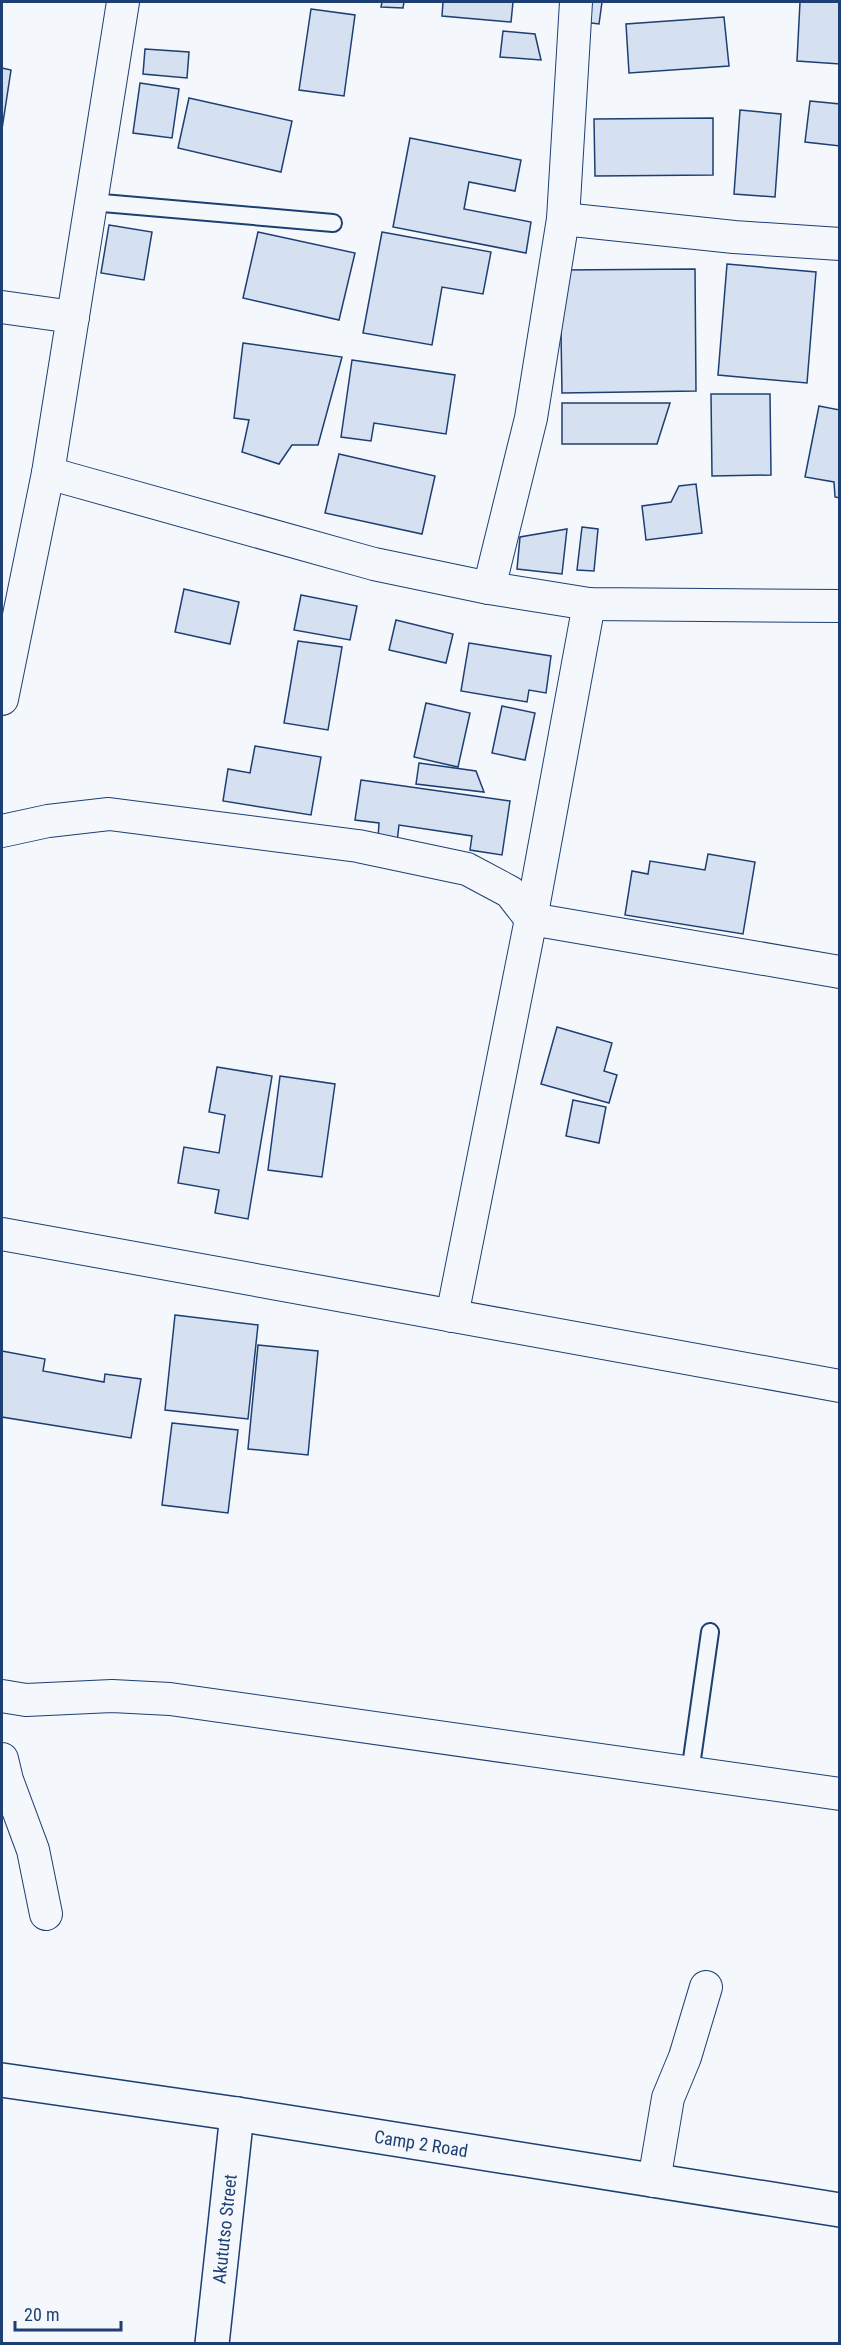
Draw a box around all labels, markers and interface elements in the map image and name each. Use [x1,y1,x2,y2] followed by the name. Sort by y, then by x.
[373,2126,469,2161] street label: Camp 2 Road
[208,2173,241,2285] street label: Akututso Street
[15,2294,122,2332] scale bar
[24,2304,59,2325] text: 20 m

